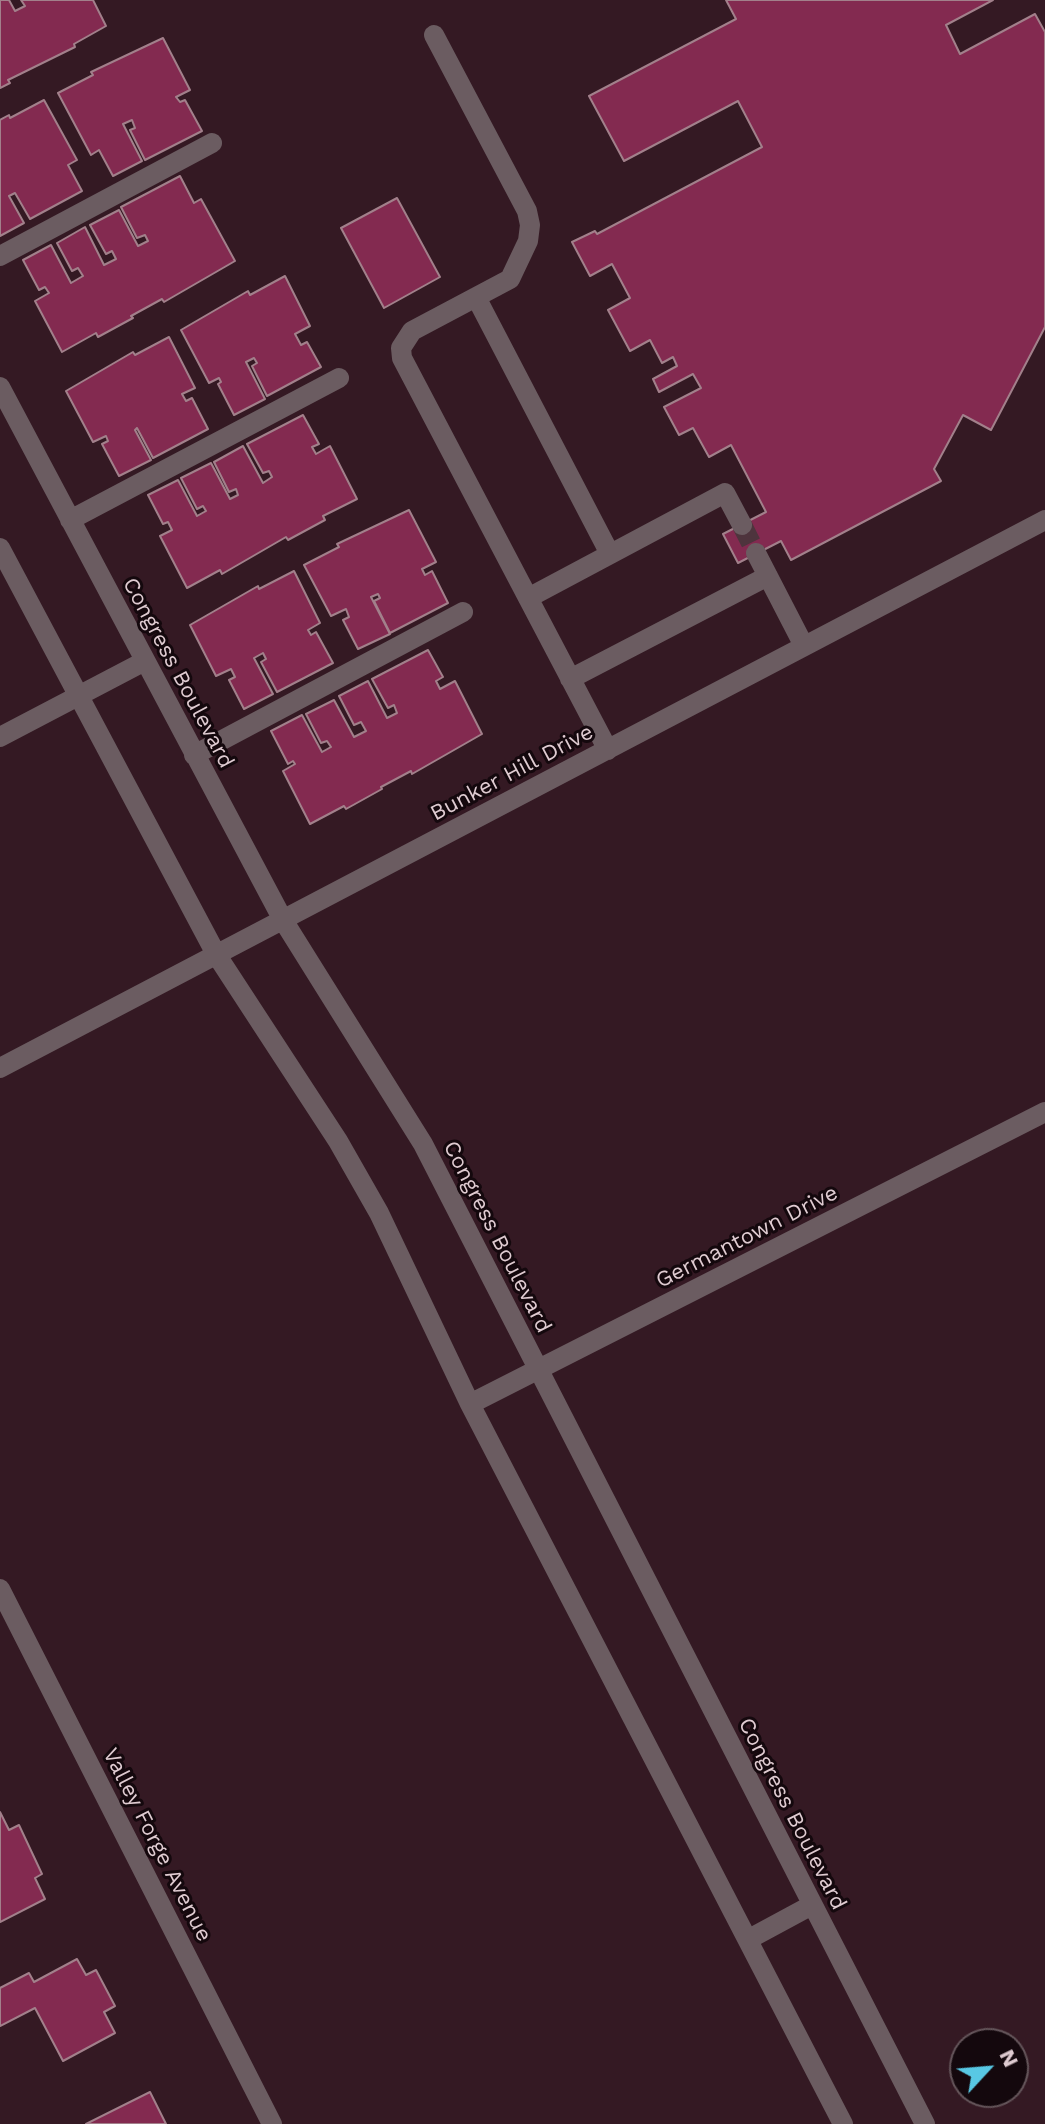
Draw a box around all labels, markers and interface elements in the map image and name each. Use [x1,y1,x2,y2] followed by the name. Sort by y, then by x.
[117,573,239,773] street label: Congress Boulevard
[426,719,598,827] street label: Bunker Hill Drive
[437,1137,557,1337] street label: Congress Boulevard
[652,1180,842,1294] street label: Germantown Drive
[732,1714,852,1914] street label: Congress Boulevard
[97,1744,217,1946] street label: Valley Forge Avenue
[949,2028,1029,2108] north arrow
[994,2045,1024,2071] text: N

